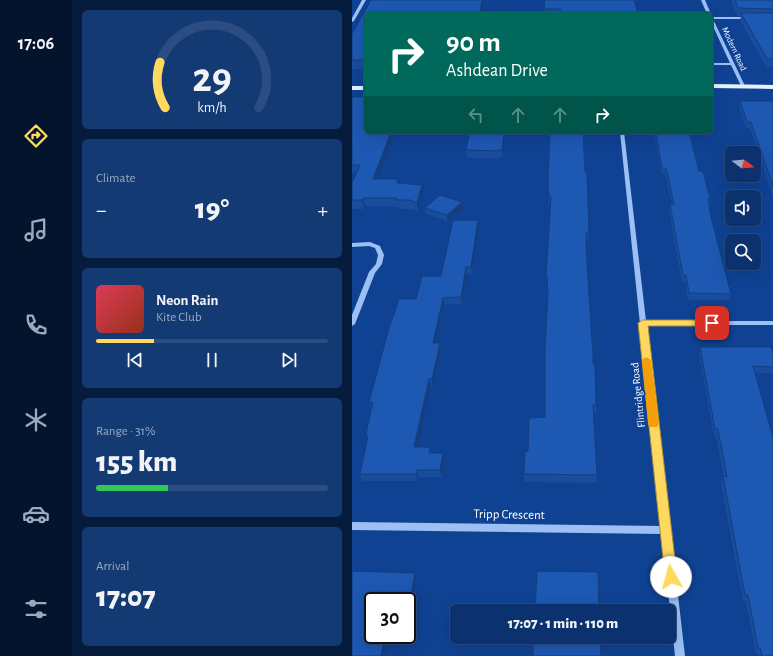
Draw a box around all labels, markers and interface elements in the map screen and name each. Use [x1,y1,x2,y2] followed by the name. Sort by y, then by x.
[720,26,748,73] street label: Modern Road
[380,28,432,80] icon: right
[446,29,501,57] text: 90 m
[18,35,54,53] text: 17:06
[192,57,232,98] text: 29
[446,62,548,80] text: Ashdean Drive
[197,100,227,114] text: km/h
[465,104,487,126] icon: left
[507,104,529,126] icon: ahead
[549,104,571,126] icon: ahead
[591,104,613,126] icon: right
[22,122,50,150] icon: directions
[725,146,761,182] north arrow
[725,146,761,270] map controls
[96,172,135,185] text: Climate
[725,190,761,226] button: sound
[195,194,229,224] text: 19°
[96,199,107,221] text: −
[317,199,328,221] text: +
[22,216,50,244] icon: music
[725,234,761,270] button: search
[156,293,218,308] text: Neon Rain
[695,306,729,340] pin
[22,311,50,339] icon: phone
[156,311,202,324] text: Kite Club
[701,312,723,334] icon: arrive
[124,349,146,371] icon: previous
[201,349,223,371] icon: pause
[278,349,300,371] icon: next
[629,362,647,428] street label: Flintridge Road
[22,406,50,434] icon: climate
[96,425,156,438] text: Range · 31%
[96,447,177,477] text: 155 km
[22,500,50,528] icon: car
[473,508,545,522] street label: Tripp Crescent
[650,556,692,598] position arrow
[96,560,129,573] text: Arrival
[96,582,156,612] text: 17:07
[364,592,416,644] speed limit sign: 30
[22,595,50,623] icon: filters
[508,616,618,631] text: 17:07 · 1 min · 110 m

